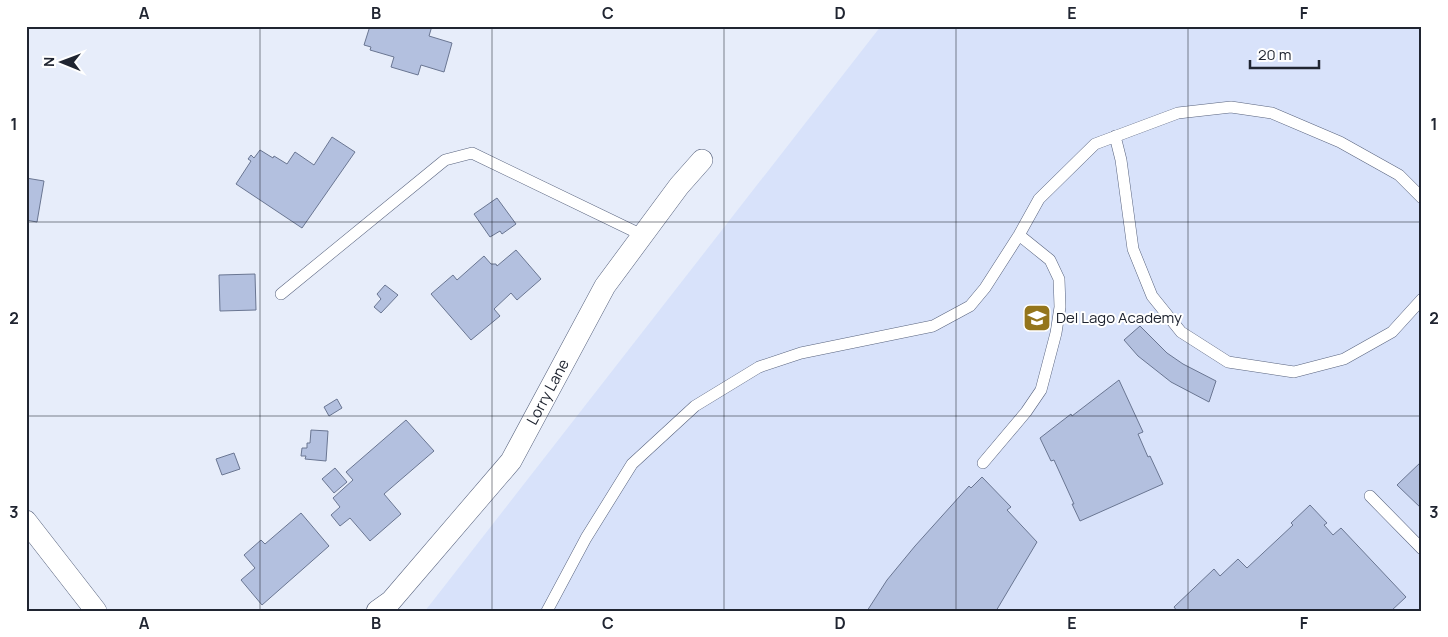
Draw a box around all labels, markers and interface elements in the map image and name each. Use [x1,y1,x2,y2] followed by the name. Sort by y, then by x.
[139,2,150,24] text: A
[371,2,381,24] text: B
[602,2,614,24] text: C
[834,2,846,24] text: D
[1067,2,1077,24] text: E
[1300,2,1309,24] text: F
[38,38,88,88] north arrow
[1250,38,1319,70] scale bar
[1258,44,1291,65] text: 20 m
[39,57,58,67] text: N
[10,113,18,135] text: 1
[1430,113,1438,135] text: 1
[1022,303,1052,333] school or university icon: Del Lago Academy
[9,307,19,329] text: 2
[1056,307,1182,328] place label: Del Lago Academy
[1429,307,1439,329] text: 2
[521,355,574,428] street label: Lorry Lane
[9,501,19,523] text: 3
[1429,501,1439,523] text: 3
[139,612,150,634] text: A
[371,612,381,634] text: B
[602,612,614,634] text: C
[834,612,846,634] text: D
[1067,612,1077,634] text: E
[1300,612,1309,634] text: F

